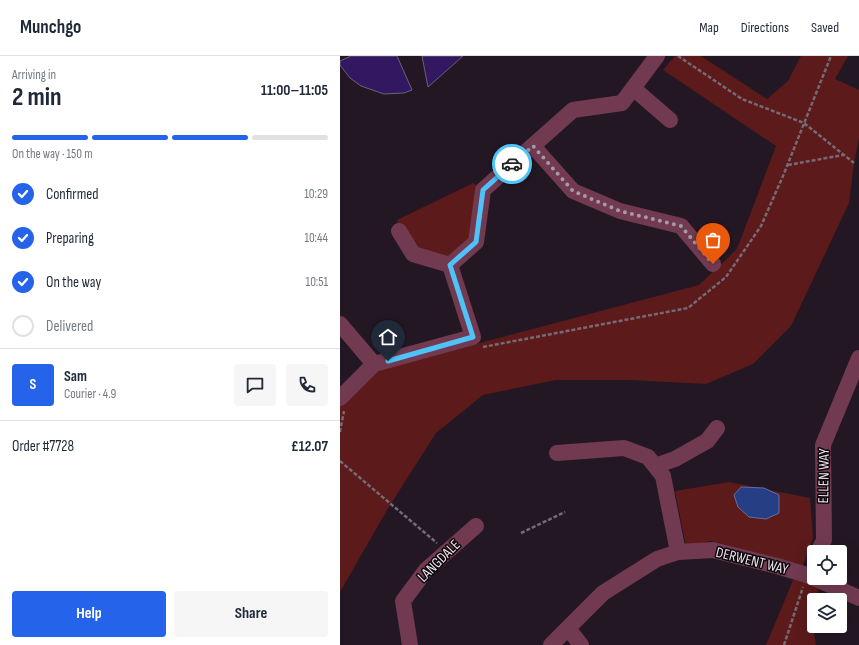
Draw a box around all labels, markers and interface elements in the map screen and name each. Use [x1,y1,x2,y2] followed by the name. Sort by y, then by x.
[20,16,81,39] text: Munchgo
[699,19,719,36] text: Map
[741,19,789,36] text: Directions
[811,19,839,36] text: Saved
[12,67,56,83] text: Arriving in
[261,81,328,100] text: 11:00–11:05
[12,82,62,113] text: 2 min
[492,144,532,184] courier
[12,146,93,162] text: On the way · 150 m
[501,153,523,175] icon: car
[12,183,34,205] icon: check
[46,185,99,204] text: Confirmed
[304,186,328,202] text: 10:29
[696,223,730,264] pin
[12,227,34,249] icon: check
[46,229,94,248] text: Preparing
[702,229,724,251] icon: bag
[304,230,328,246] text: 10:44
[12,271,34,293] icon: check
[46,273,101,292] text: On the way
[306,274,328,290] text: 10:51
[46,317,93,336] text: Delivered
[371,320,405,361] pin
[377,326,399,348] icon: home
[234,364,276,406] button: chat
[286,364,328,406] button: phone
[64,367,87,386] text: Sam
[30,375,36,394] text: S
[64,386,116,402] text: Courier · 4.9
[12,437,74,456] text: Order #7728
[291,437,328,456] text: £12.07
[814,448,834,504] street label: ELLEN WAY
[414,536,464,586] street label: LANGDALE
[714,543,791,579] street label: DERWENT WAY
[807,545,847,633] map controls
[807,545,847,585] button: locate
[12,591,166,637] button: Help
[174,591,328,637] button: Share
[807,593,847,633] button: layers

